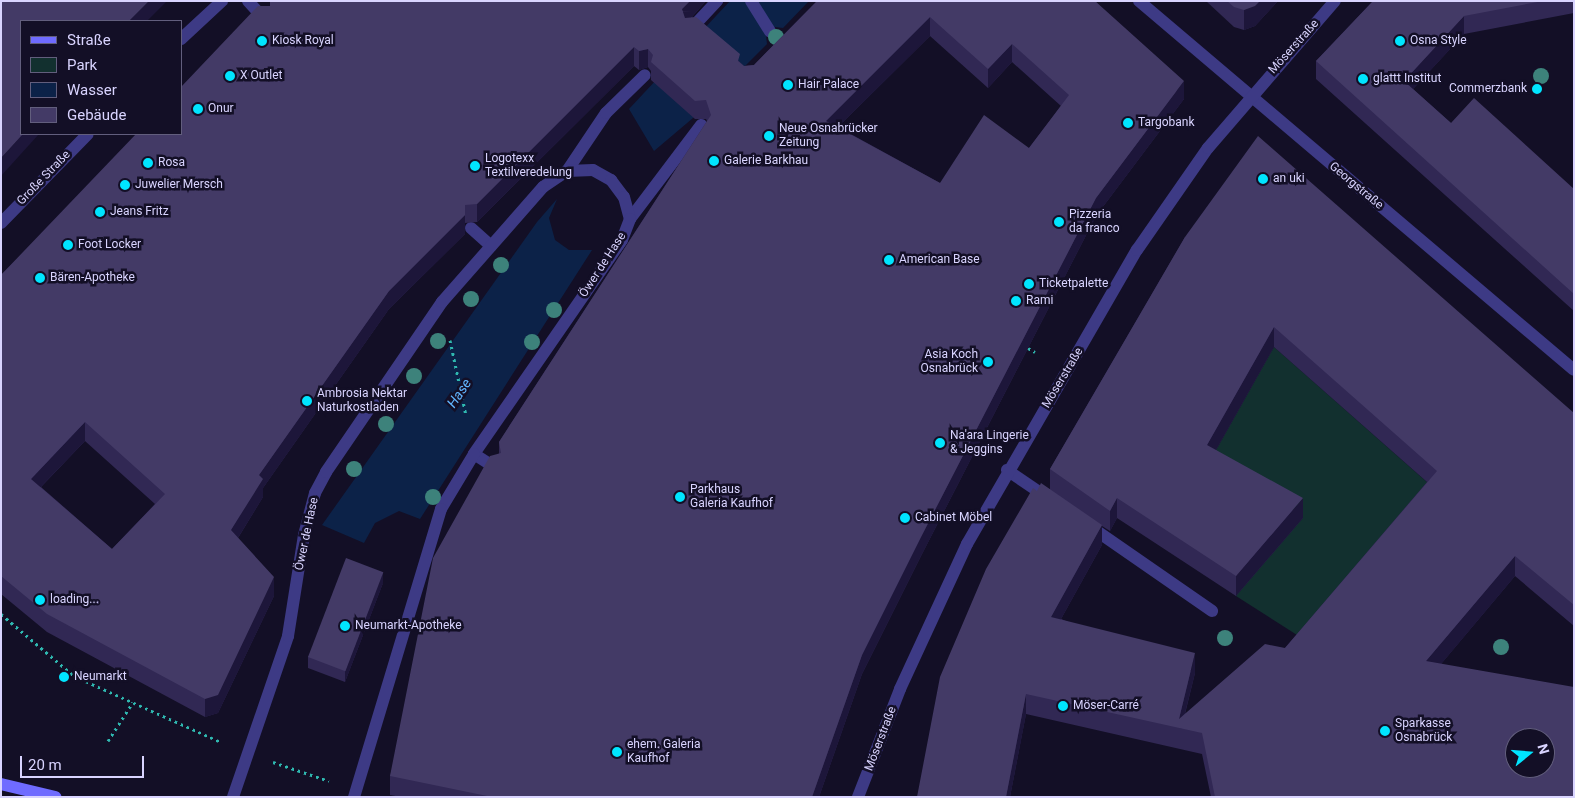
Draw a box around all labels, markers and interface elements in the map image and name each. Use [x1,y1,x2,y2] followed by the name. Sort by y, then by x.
[1266,17,1322,77] street label: Möserstraße
[20,20,182,135] legend
[67,31,111,49] text: Straße
[272,34,334,48] place label: Kiosk Royal
[1410,34,1467,48] place label: Osna Style
[256,35,268,47] marker: Kiosk Royal
[1394,35,1406,47] marker: Osna Style
[67,56,97,74] text: Park
[240,69,283,83] place label: X Outlet
[224,70,236,82] marker: X Outlet
[1373,72,1441,86] place label: glattt Institut
[1357,73,1369,85] marker: glattt Institut
[798,78,859,92] place label: Hair Palace
[782,79,794,91] marker: Hair Palace
[67,81,117,99] text: Wasser
[1449,82,1527,96] place label: Commerzbank
[1531,83,1543,95] marker: Commerzbank
[208,102,234,116] place label: Onur
[192,103,204,115] marker: Onur
[67,106,126,124] text: Gebäude
[1138,116,1195,130] place label: Targobank
[1122,117,1134,129] marker: Targobank
[779,122,878,150] place label: Neue Osnabrücker Zeitung
[763,130,775,142] marker: Neue Osnabrücker Zeitung
[14,148,74,208] street label: Große Straße
[485,152,572,180] place label: Logotexx Textilveredelung
[724,154,808,168] place label: Galerie Barkhau
[708,155,720,167] marker: Galerie Barkhau
[158,156,185,170] place label: Rosa
[142,157,154,169] marker: Rosa
[1326,159,1386,213] street label: Georgstraße
[469,160,481,172] marker: Logotexx Textilveredelung
[1273,172,1305,186] place label: an uki
[1257,173,1269,185] marker: an uki
[135,178,223,192] place label: Juwelier Mersch
[119,179,131,191] marker: Juwelier Mersch
[110,205,169,219] place label: Jeans Fritz
[94,206,106,218] marker: Jeans Fritz
[1069,208,1120,236] place label: Pizzeria da franco
[1053,216,1065,228] marker: Pizzeria da franco
[577,230,629,300] street label: Öwer de Hase
[78,238,141,252] place label: Foot Locker
[62,239,74,251] marker: Foot Locker
[899,253,980,267] place label: American Base
[883,254,895,266] marker: American Base
[50,271,135,285] place label: Bären-Apotheke
[34,272,46,284] marker: Bären-Apotheke
[1039,277,1108,291] place label: Ticketpalette
[1023,278,1035,290] marker: Ticketpalette
[1026,294,1053,308] place label: Rami
[1010,295,1022,307] marker: Rami
[1039,345,1087,411] street label: Möserstraße
[921,348,978,376] place label: Asia Koch Osnabrück
[982,356,994,368] marker: Asia Koch Osnabrück
[443,375,475,411] water label: Hase
[317,387,407,415] place label: Ambrosia Nektar Naturkostladen
[301,395,313,407] marker: Ambrosia Nektar Naturkostladen
[950,429,1029,457] place label: Na'ara Lingerie & Jeggins
[934,437,946,449] marker: Na'ara Lingerie & Jeggins
[690,483,773,511] place label: Parkhaus Galeria Kaufhof
[674,491,686,503] marker: Parkhaus Galeria Kaufhof
[292,496,322,572] street label: Öwer de Hase
[915,511,992,525] place label: Cabinet Möbel
[899,512,911,524] marker: Cabinet Möbel
[50,593,99,607] place label: loading...
[34,594,46,606] marker: loading...
[355,619,462,633] place label: Neumarkt-Apotheke
[339,620,351,632] marker: Neumarkt-Apotheke
[74,670,127,684] place label: Neumarkt
[58,671,70,683] marker: Neumarkt
[1073,699,1139,713] place label: Möser-Carré
[1057,700,1069,712] marker: Möser-Carré
[862,705,900,773] street label: Möserstraße
[1395,717,1452,745] place label: Sparkasse Osnabrück
[1379,725,1391,737] marker: Sparkasse Osnabrück
[1505,728,1555,778] north arrow
[627,738,700,766] place label: ehem. Galeria Kaufhof
[1534,742,1552,756] text: N
[22,746,146,778] scale bar
[611,746,623,758] marker: ehem. Galeria Kaufhof
[28,756,62,774] text: 20 m

